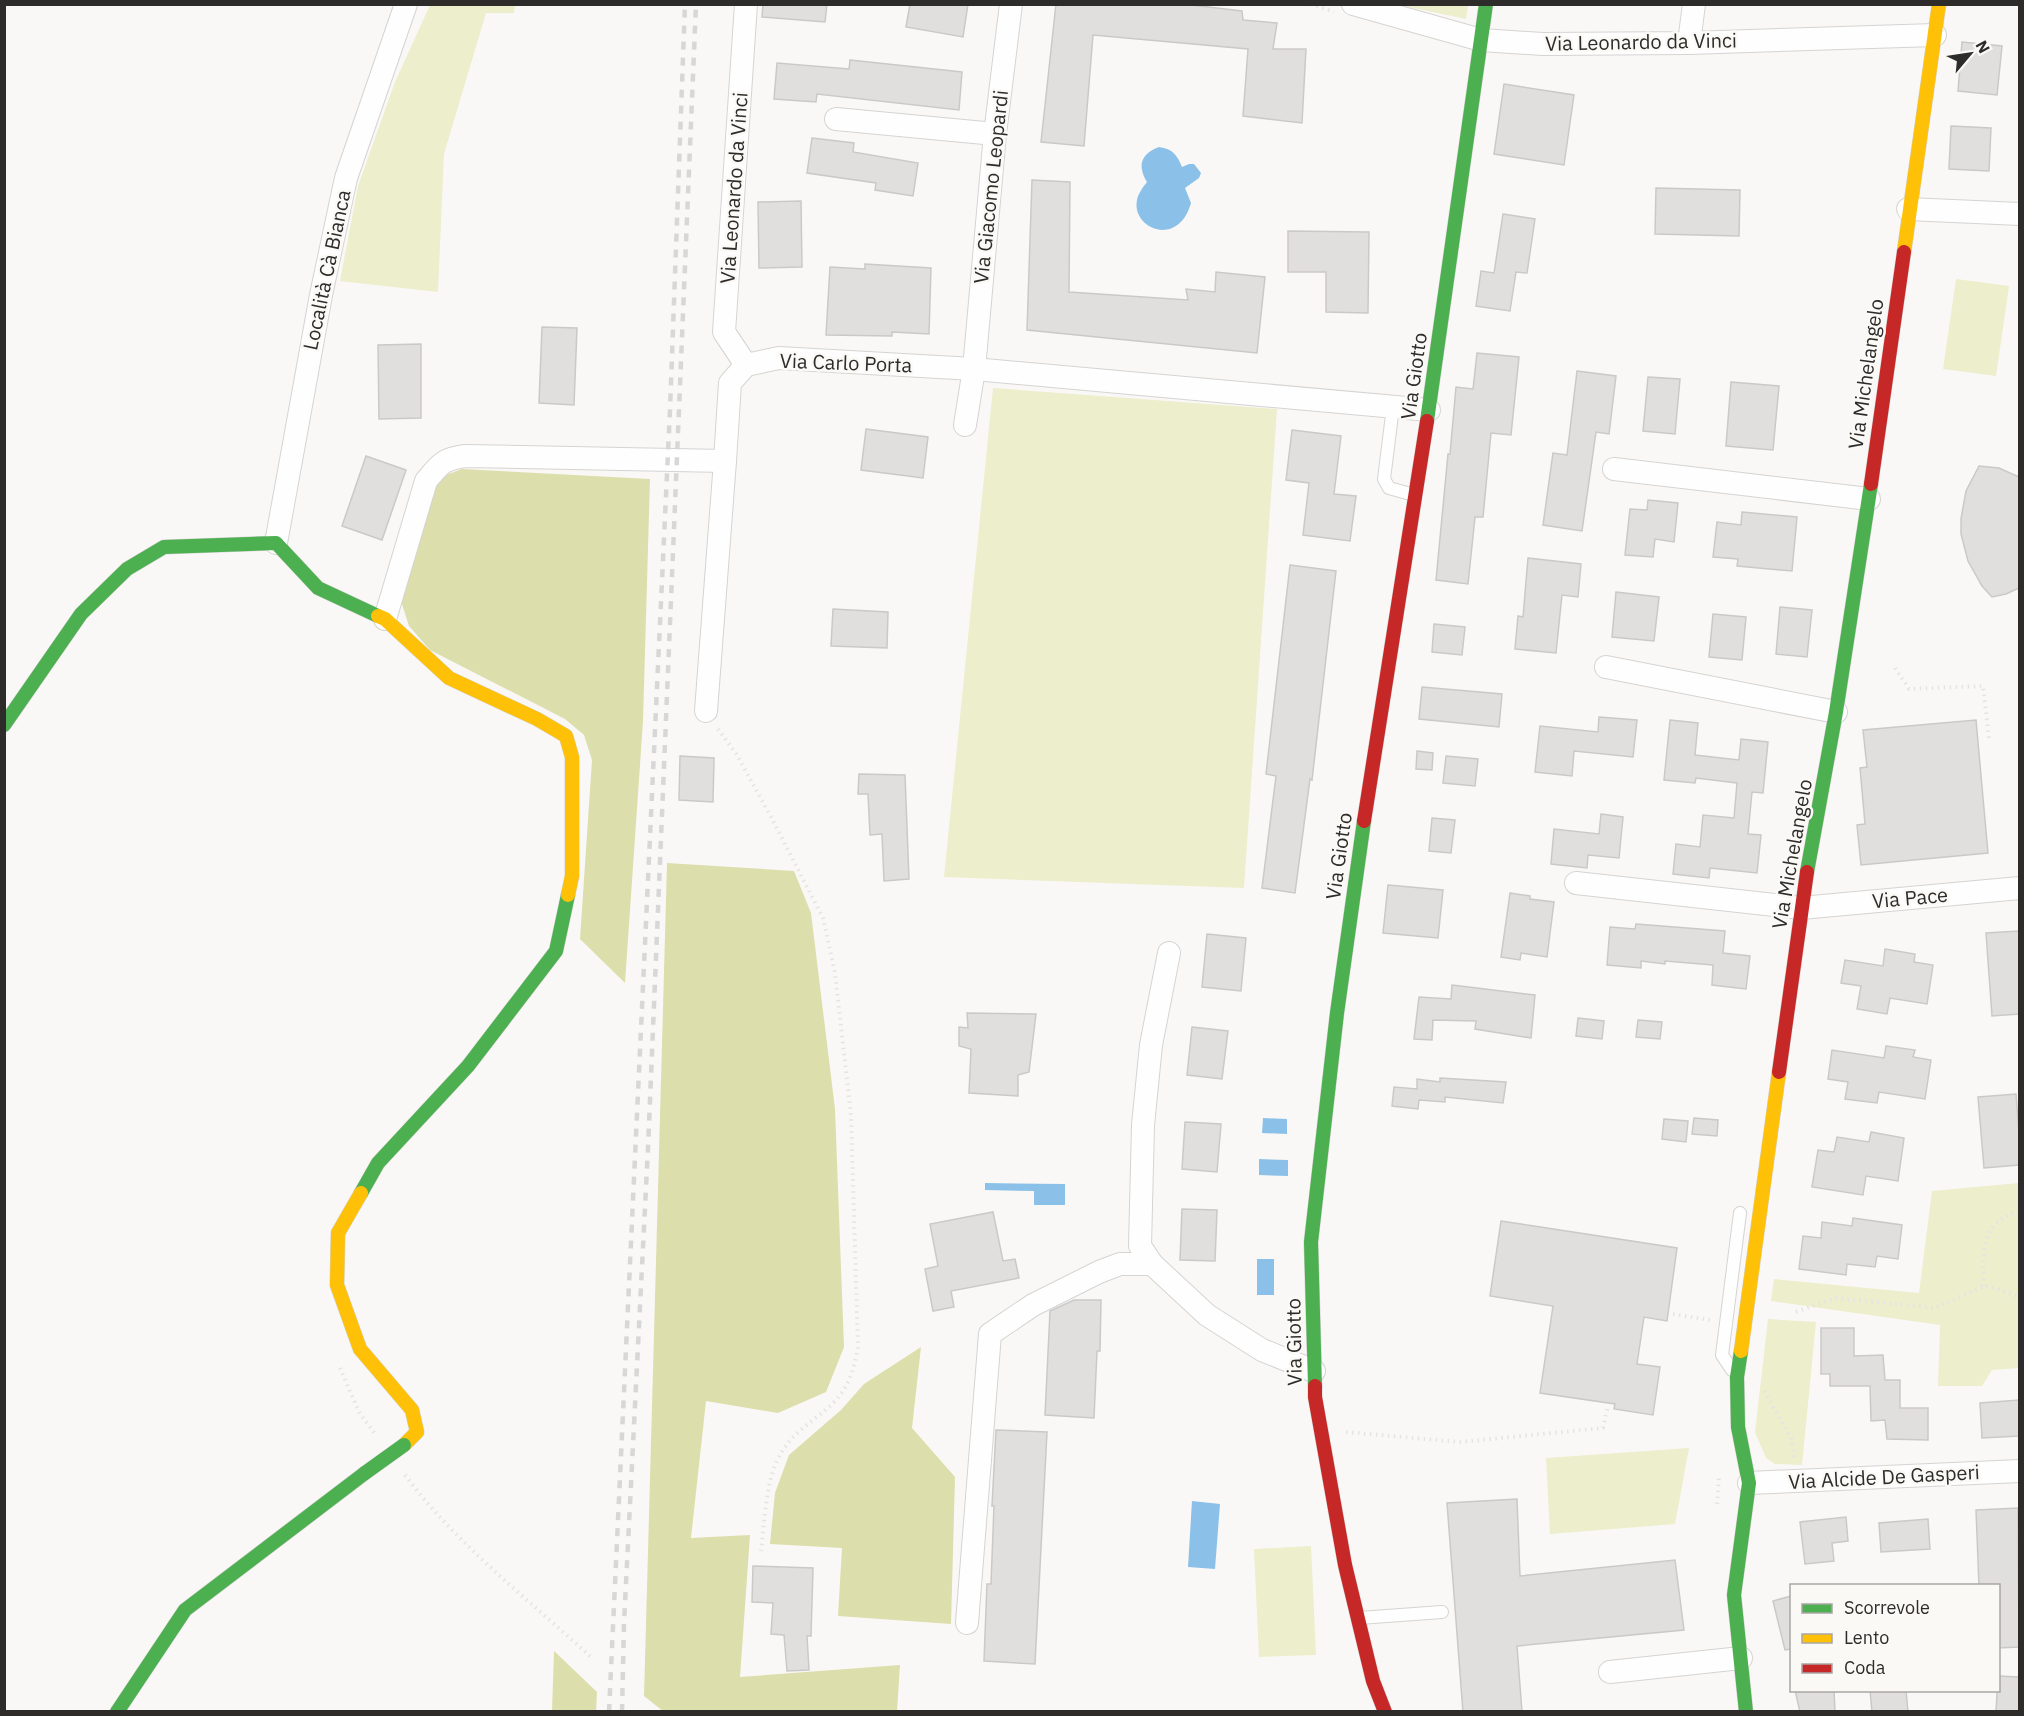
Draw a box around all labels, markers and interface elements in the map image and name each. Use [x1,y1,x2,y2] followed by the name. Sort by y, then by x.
[1940,24,2000,84] north arrow
[1545,26,1737,57] street label: Via Leonardo da Vinci
[1972,37,1995,57] text: N
[967,89,1014,285] street label: Via Giacomo Leopardi
[713,91,754,285] street label: Via Leonardo da Vinci
[296,187,357,353] street label: Località Cà Bianca
[1842,297,1889,451] street label: Via Michelangelo
[1394,331,1433,421] street label: Via Giotto
[779,347,913,378] street label: Via Carlo Porta
[1765,777,1818,931] street label: Via Michelangelo
[1319,811,1358,901] street label: Via Giotto
[1871,881,1949,914] street label: Via Pace
[1279,1298,1308,1386] street label: Via Giotto
[1788,1458,1980,1495] street label: Via Alcide De Gasperi
[1790,1584,2000,1692] legend
[1844,1596,1930,1619] text: Scorrevole
[1844,1626,1889,1649] text: Lento
[1844,1656,1886,1679] text: Coda

